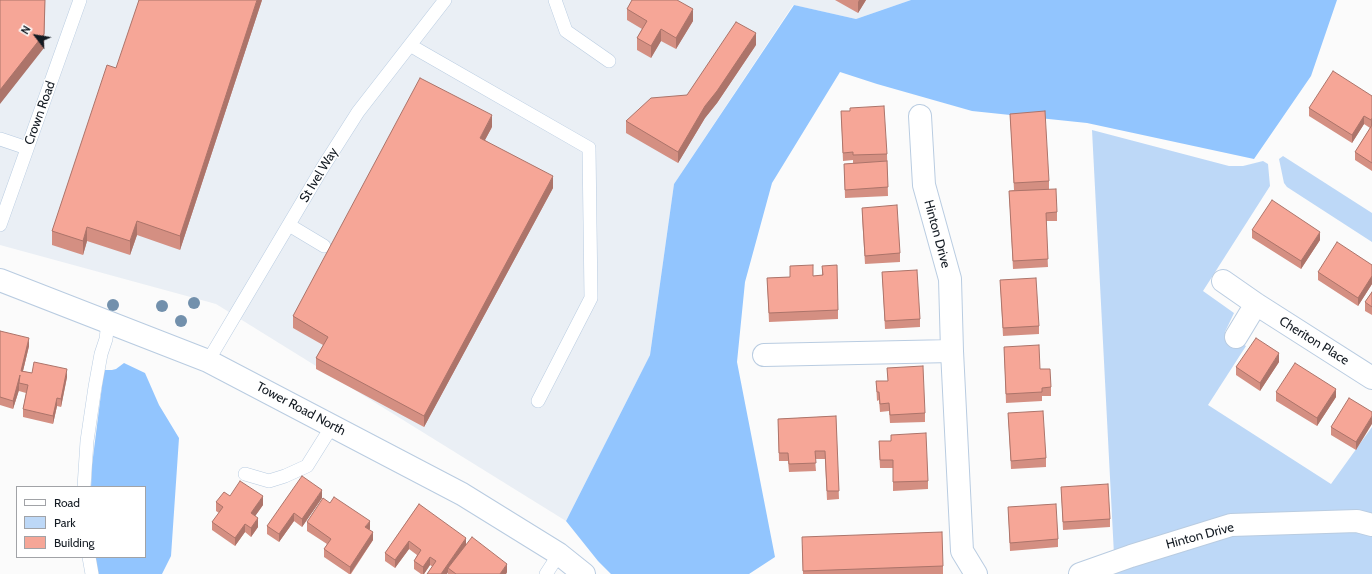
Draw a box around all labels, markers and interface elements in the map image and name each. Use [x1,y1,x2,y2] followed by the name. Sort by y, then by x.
[16,16,56,56] north arrow
[18,23,34,37] text: N
[21,79,59,147] street label: Crown Road
[297,145,341,205] street label: St Ivel Way
[920,198,954,270] street label: Hinton Drive
[1276,313,1352,369] street label: Cheriton Place
[254,379,348,439] street label: Tower Road North
[16,486,146,558] legend
[54,495,80,510] text: Road
[54,515,76,530] text: Park
[1164,519,1236,553] street label: Hinton Drive
[54,535,95,550] text: Building

